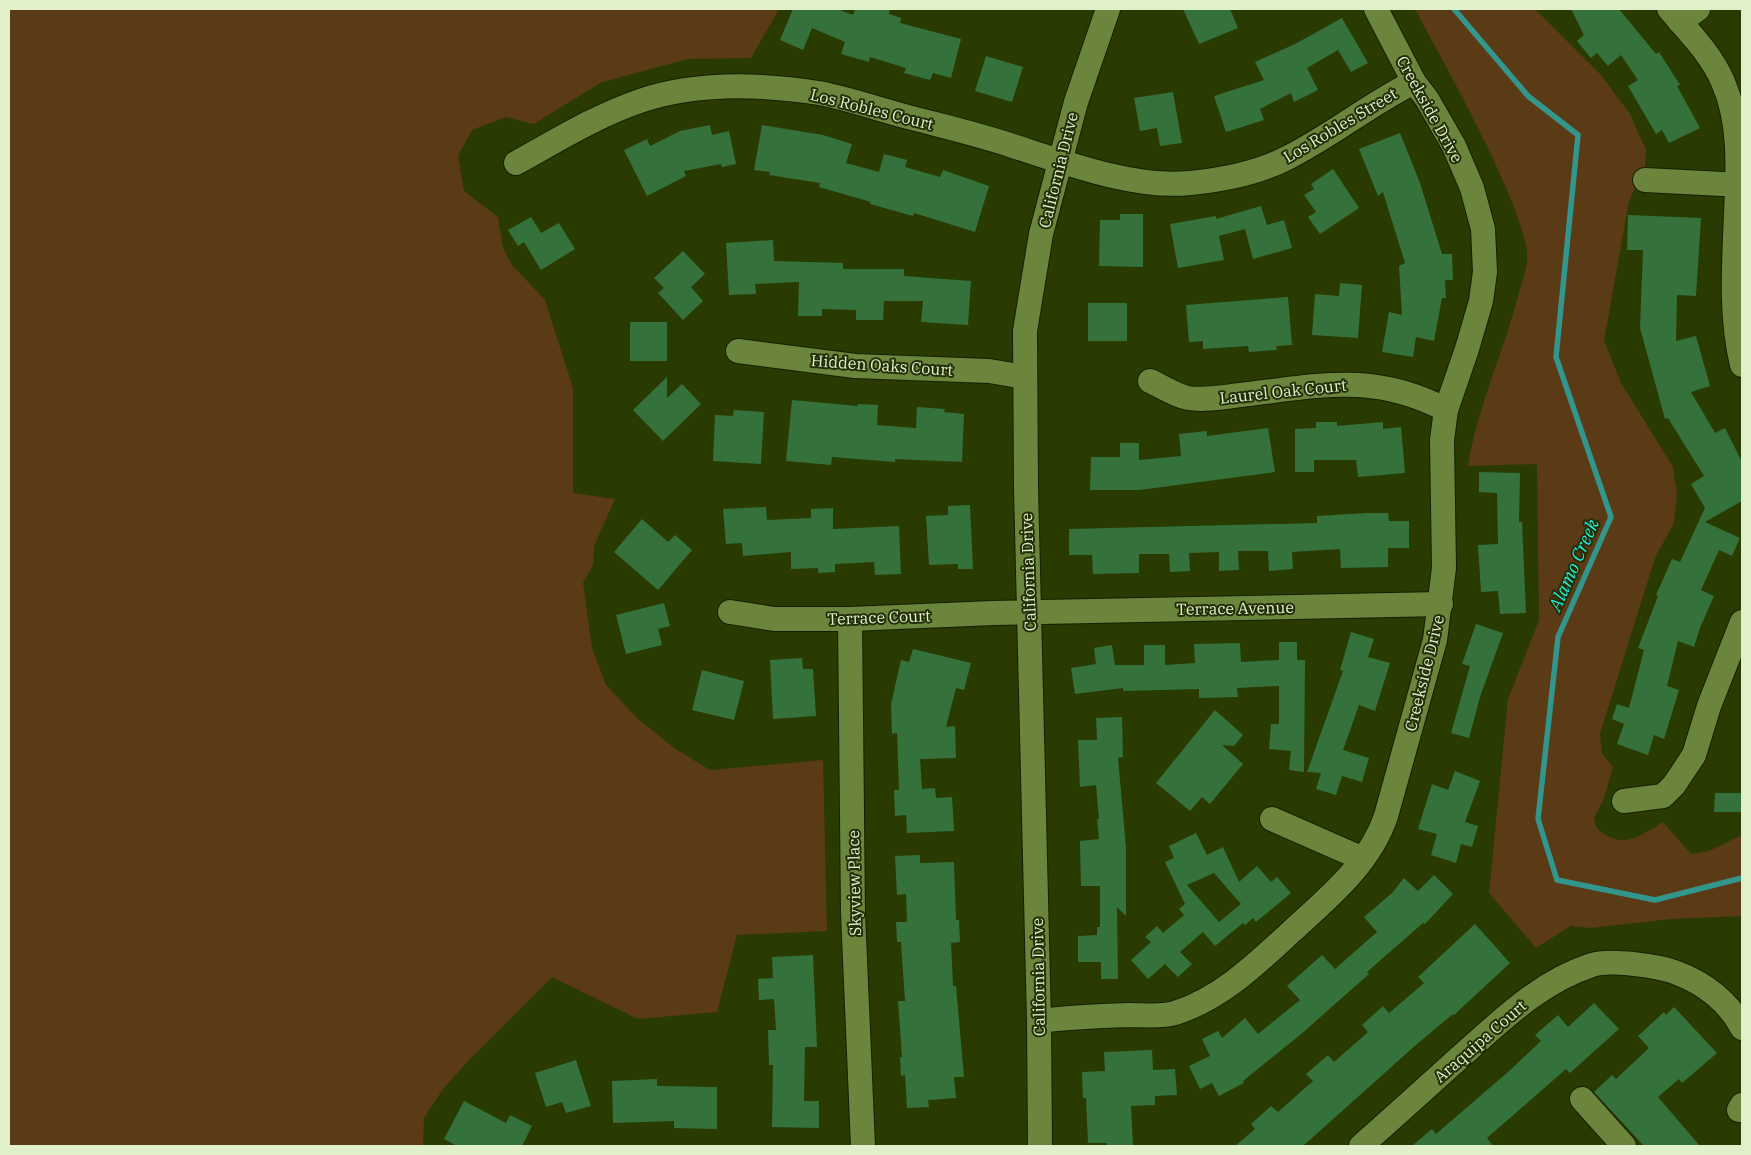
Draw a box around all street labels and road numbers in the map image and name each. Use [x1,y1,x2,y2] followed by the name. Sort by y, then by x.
[1392,52,1468,166] street label: Creekside Drive
[1280,83,1401,167] street label: Los Robles Street
[808,84,936,134] street label: Los Robles Court
[1034,110,1082,230] street label: California Drive
[810,350,954,380] street label: Hidden Oaks Court
[1219,374,1348,408] street label: Laurel Oak Court
[1016,512,1040,632] street label: California Drive
[1176,597,1294,619] street label: Terrace Avenue
[827,605,931,629] street label: Terrace Court
[1400,613,1448,733] street label: Creekside Drive
[843,830,865,936] street label: Skyview Place
[1027,918,1049,1036] street label: California Drive
[1430,995,1531,1087] street label: Araquipa Court

